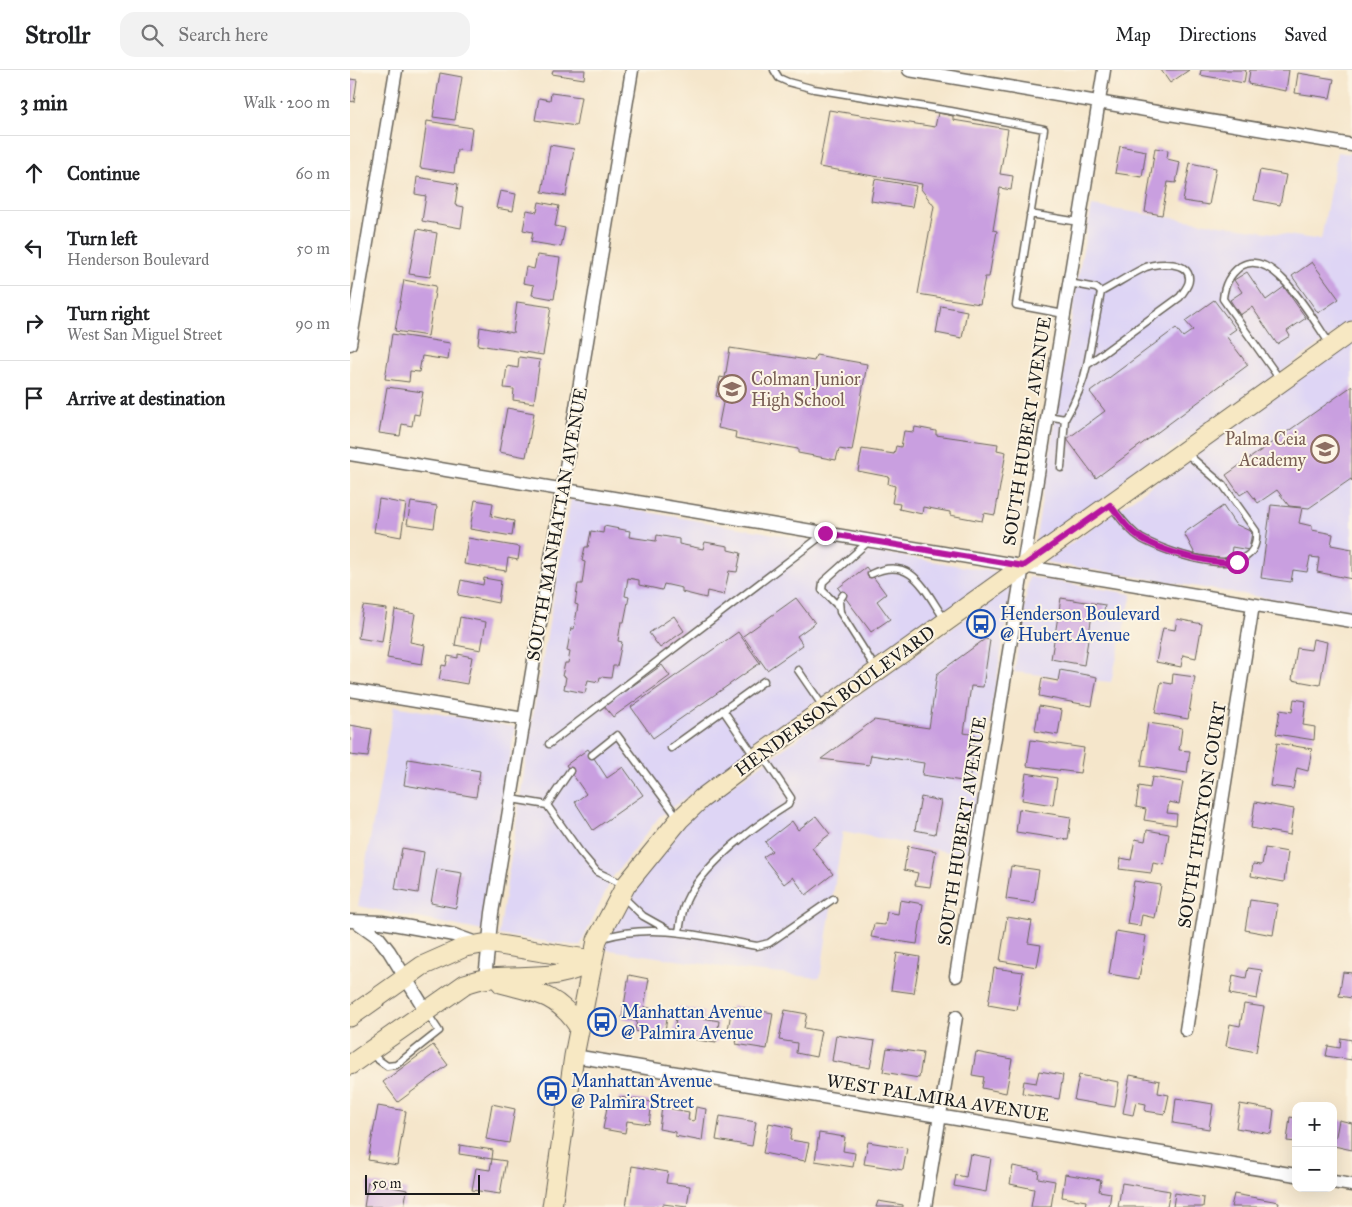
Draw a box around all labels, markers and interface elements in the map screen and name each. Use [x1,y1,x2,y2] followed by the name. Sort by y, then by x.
[120,12,470,57] search box
[25,20,90,50] text: Strollr
[138,21,166,49] icon: search
[178,23,268,46] text: Search here
[1115,24,1151,46] text: Map
[1179,24,1256,46] text: Directions
[1284,24,1327,46] text: Saved
[20,90,68,116] text: 3 min
[243,93,330,112] text: Walk · 200 m
[20,159,48,187] icon: ahead
[67,162,140,185] text: Continue
[296,164,330,183] text: 60 m
[67,227,137,250] text: Turn left
[20,234,48,262] icon: left
[296,239,330,258] text: 50 m
[67,250,209,269] text: Henderson Boulevard
[67,302,150,325] text: Turn right
[20,309,48,337] icon: right
[295,314,330,333] text: 90 m
[998,315,1056,547] street label: SOUTH HUBERT AVENUE
[67,325,222,344] text: West San Miguel Street
[751,368,861,412] place label: Colman Junior High School
[717,374,747,404] school or university icon: Colman Junior High School
[20,384,48,412] icon: arrive
[522,385,592,663] street label: SOUTH MANHATTAN AVENUE
[67,387,225,410] text: Arrive at destination
[1225,428,1307,471] place label: Palma Ceia Academy
[1310,434,1340,464] school or university icon: Palma Ceia Academy
[814,522,837,545] route end
[1226,551,1249,574] route start
[1000,603,1160,646] place label: Henderson Boulevard @ Hubert Avenue
[966,609,996,639] bus stop icon: Henderson Boulevard @ Hubert Avenue
[731,621,939,781] street label: HENDERSON BOULEVARD
[1173,700,1231,930] street label: SOUTH THIXTON COURT
[933,715,991,947] street label: SOUTH HUBERT AVENUE
[621,1001,763,1044] place label: Manhattan Avenue @ Palmira Avenue
[587,1007,617,1037] bus stop icon: Manhattan Avenue @ Palmira Avenue
[571,1070,713,1113] place label: Manhattan Avenue @ Palmira Street
[825,1070,1051,1127] street label: WEST PALMIRA AVENUE
[537,1076,567,1106] bus stop icon: Manhattan Avenue @ Palmira Street
[1292,1102,1337,1192] map controls
[1292,1102,1337,1147] button: +
[1292,1147,1337,1192] button: −
[365,1172,480,1195] scale bar
[372,1175,401,1192] text: 50 m

